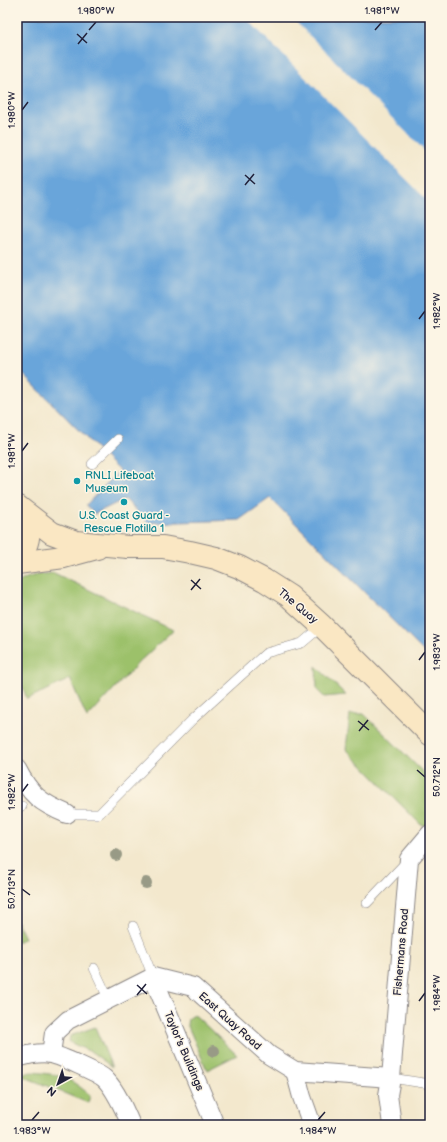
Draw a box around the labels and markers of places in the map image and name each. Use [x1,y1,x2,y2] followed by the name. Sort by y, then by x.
[85,469,155,495] place label: RNLI Lifeboat Museum
[72,476,82,486] marker: RNLI Lifeboat Museum
[119,497,129,507] marker: U.S. Coast Guard - Rescue Flotilla 1
[79,509,169,535] place label: U.S. Coast Guard - Rescue Flotilla 1

